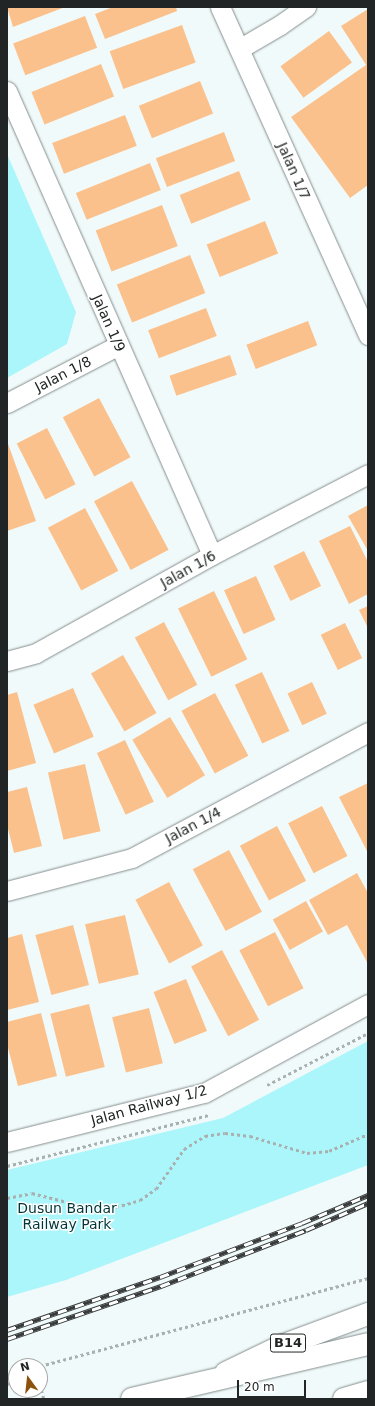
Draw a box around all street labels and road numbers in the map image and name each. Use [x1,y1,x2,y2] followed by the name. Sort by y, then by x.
[274,140,314,202] street label: Jalan 1/7
[89,292,129,354] street label: Jalan 1/9
[32,353,94,395] street label: Jalan 1/8
[157,547,219,591] street label: Jalan 1/6
[162,803,224,847] street label: Jalan 1/4
[89,1081,209,1129] street label: Jalan Railway 1/2
[270,1332,306,1354] road number: B14

